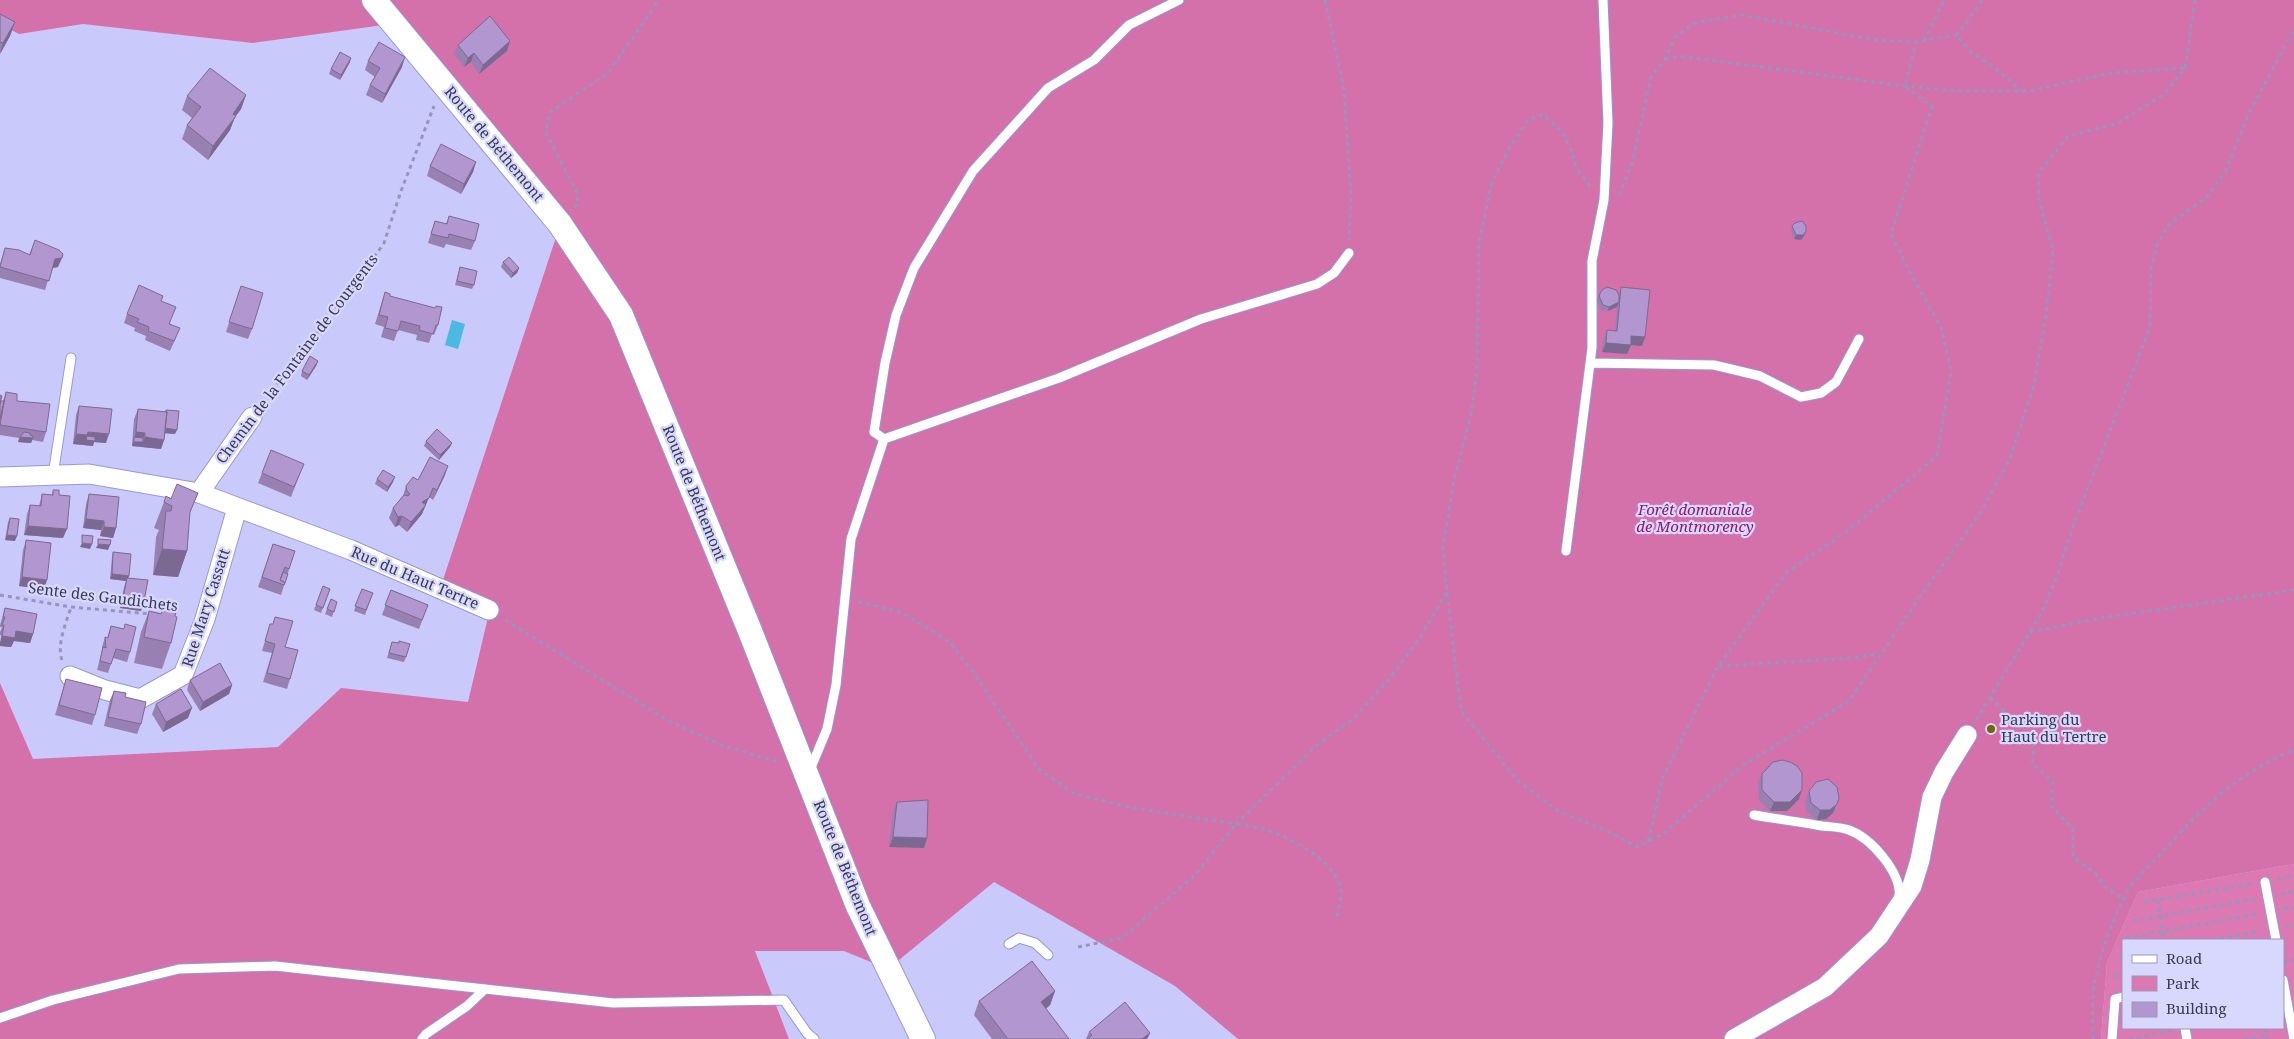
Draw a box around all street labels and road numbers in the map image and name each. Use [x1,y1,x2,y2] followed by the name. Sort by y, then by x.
[441,81,549,205] street label: Route de Béthemont
[211,249,382,467] street label: Chemin de la Fontaine de Courgents
[659,422,731,564] street label: Route de Béthemont
[348,541,482,613] street label: Rue du Haut Tertre
[176,546,234,669] street label: Rue Mary Cassatt
[27,577,179,615] street label: Sente des Gaudichets
[810,797,882,939] street label: Route de Béthemont

